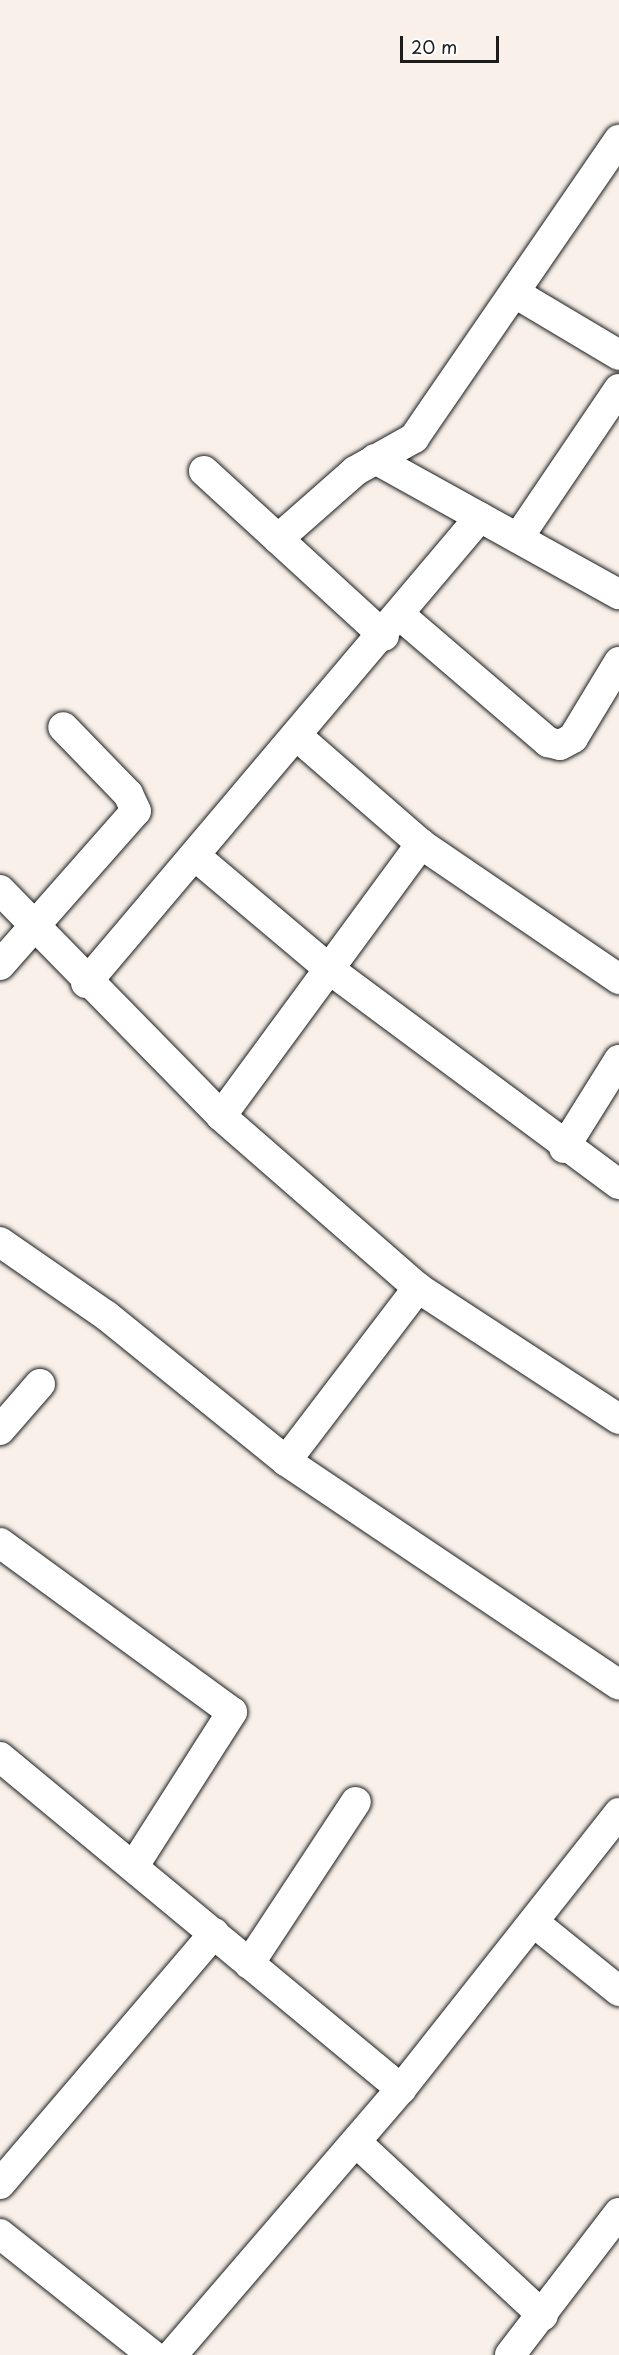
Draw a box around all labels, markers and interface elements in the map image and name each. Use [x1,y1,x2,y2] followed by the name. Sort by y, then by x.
[403,24,502,62] scale bar
[411,33,457,60] text: 20 m

